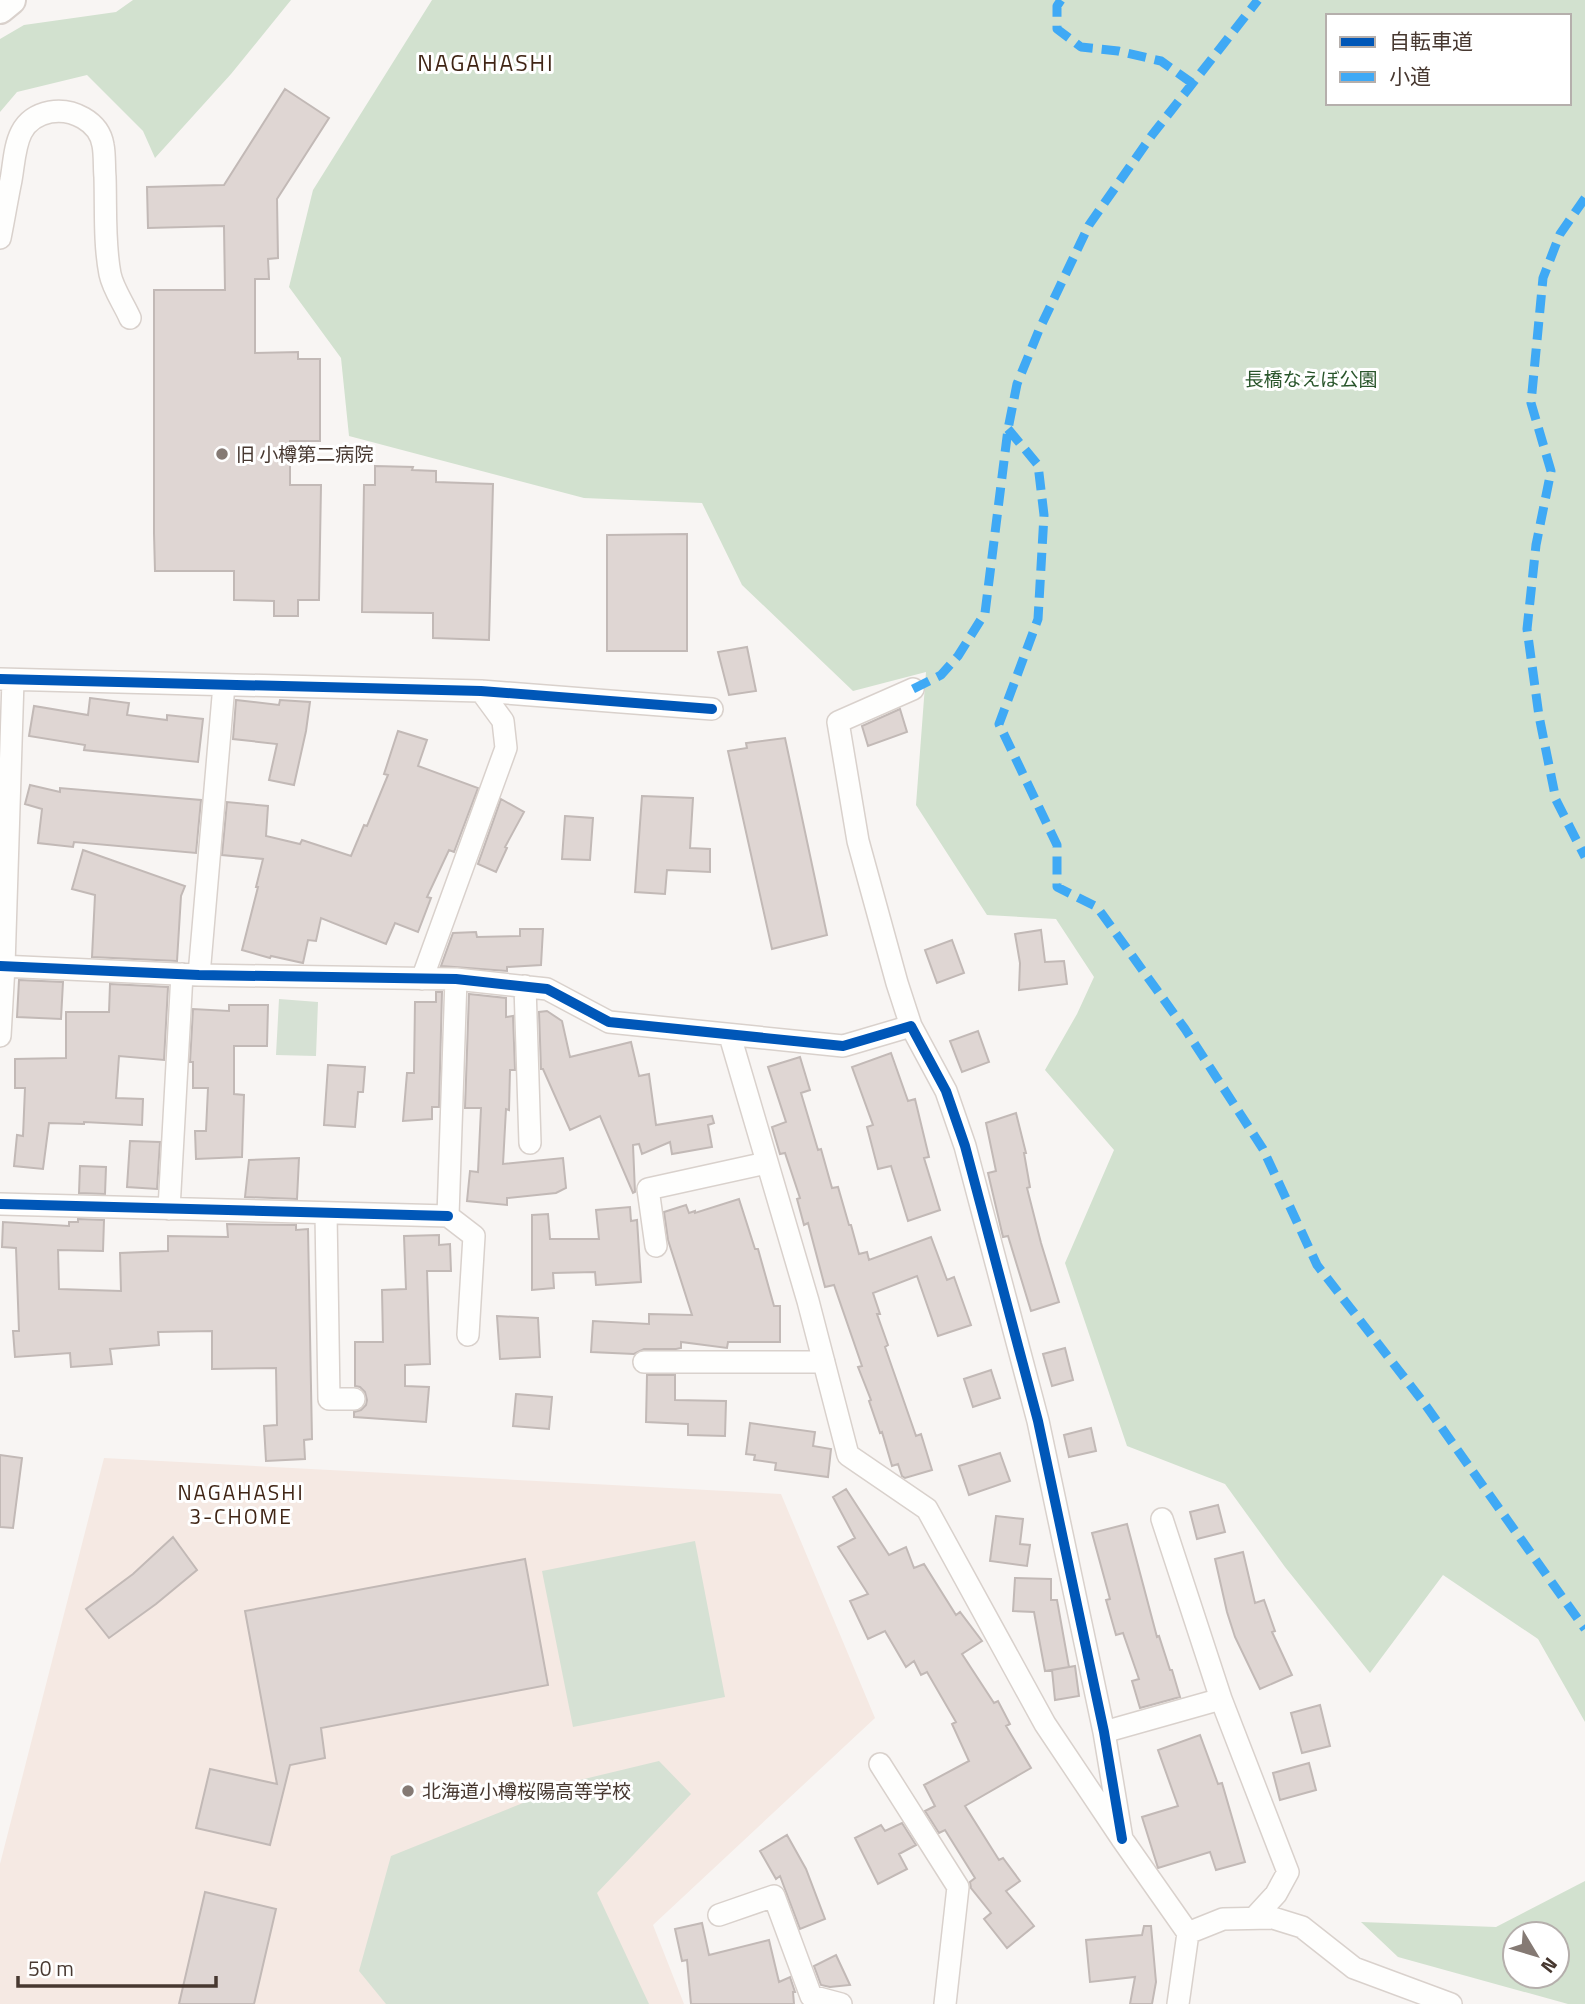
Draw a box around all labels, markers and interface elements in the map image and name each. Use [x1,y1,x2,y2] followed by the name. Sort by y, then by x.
[1326,14,1571,105] legend
[1389,25,1473,57] text: 自転車道
[417,45,555,80] district label: NAGAHASHI
[1389,60,1431,92] text: 小道
[1244,364,1378,393] park label: 長橋なえぼ公園
[236,439,373,468] place label: 旧 小樽第二病院
[214,446,230,462] marker: 旧 小樽第二病院
[177,1476,305,1532] district label: NAGAHASHI 3-CHOME
[422,1776,631,1805] place label: 北海道小樽桜陽高等学校
[400,1783,416,1799] marker: 北海道小樽桜陽高等学校
[1501,1920,1571,1990] north arrow
[18,1944,215,1988] scale bar
[28,1952,74,1984] text: 50 m
[1534,1952,1565,1980] text: N

